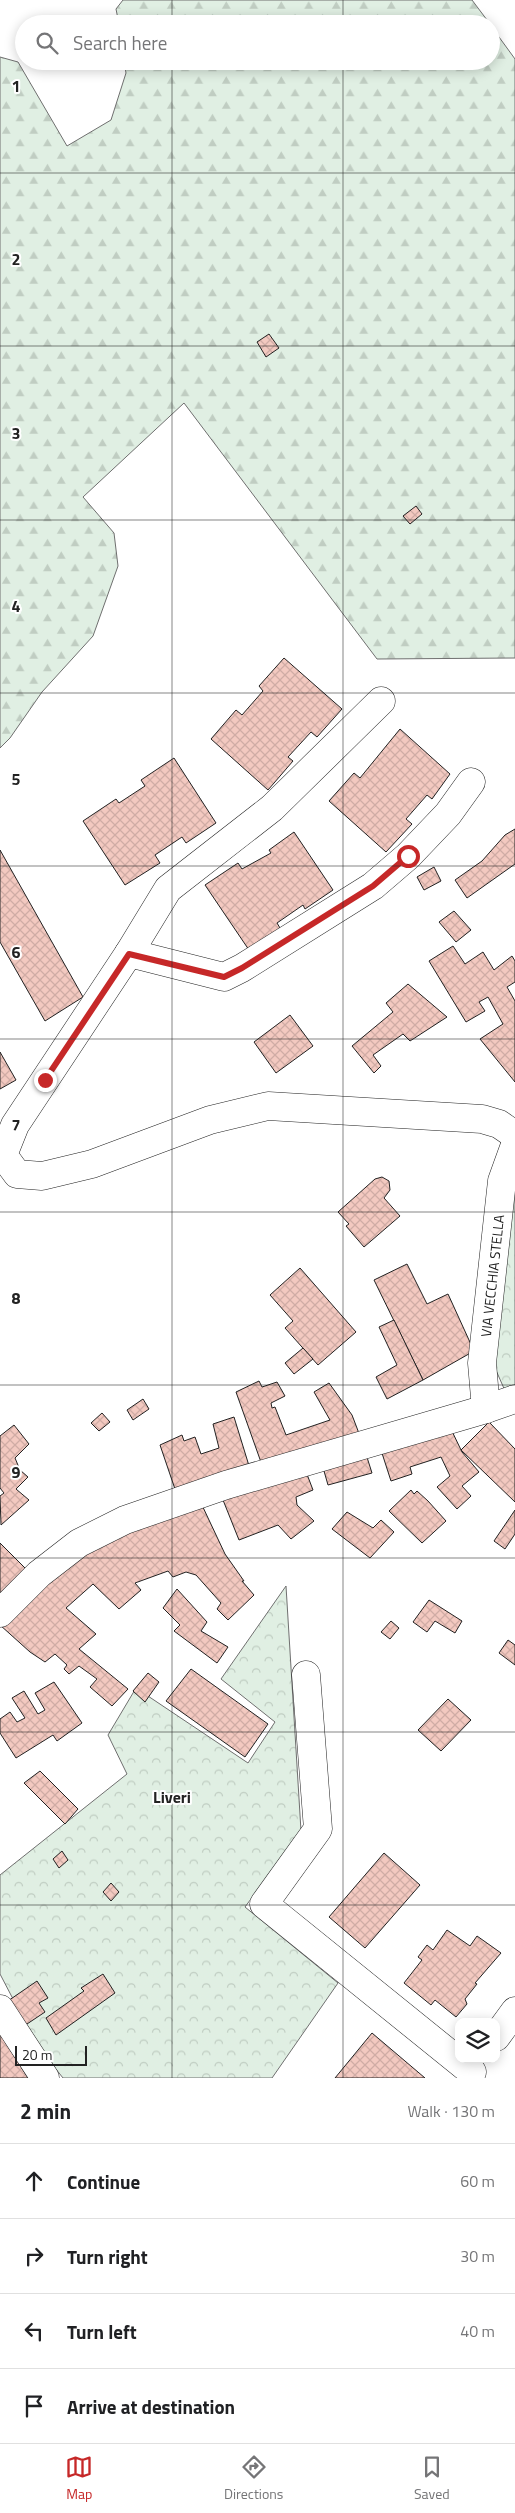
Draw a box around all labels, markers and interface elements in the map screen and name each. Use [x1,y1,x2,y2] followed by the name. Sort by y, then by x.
[15,15,500,70] search box
[73,28,167,57] text: Search here
[33,29,61,57] icon: search
[12,74,20,98] text: 1
[12,247,20,271] text: 2
[12,421,20,445] text: 3
[12,594,21,618] text: 4
[12,767,21,791] text: 5
[397,845,420,868] route start
[12,940,21,964] text: 6
[34,1069,57,1092] route end
[12,1113,20,1137] text: 7
[474,1213,509,1338] street label: VIA VECCHIA STELLA
[12,1286,21,1310] text: 8
[12,1460,21,1484] text: 9
[153,1785,191,1809] district label: Liveri
[455,2018,500,2063] map controls
[455,2018,500,2063] button: layers
[15,2043,88,2066] scale bar
[22,2044,52,2065] text: 20 m
[20,2095,71,2127] text: 2 min
[407,2099,495,2123] text: Walk · 130 m
[20,2167,48,2195] icon: ahead
[67,2167,140,2196] text: Continue
[460,2169,495,2193] text: 60 m
[20,2242,48,2270] icon: right
[67,2242,148,2271] text: Turn right
[460,2244,495,2268] text: 30 m
[20,2317,48,2345] icon: left
[67,2317,137,2346] text: Turn left
[460,2319,495,2343] text: 40 m
[20,2392,48,2420] icon: arrive
[67,2392,235,2421] text: Arrive at destination
[65,2453,93,2504] tab: Map
[224,2453,283,2504] tab: Directions
[414,2453,450,2504] tab: Saved

